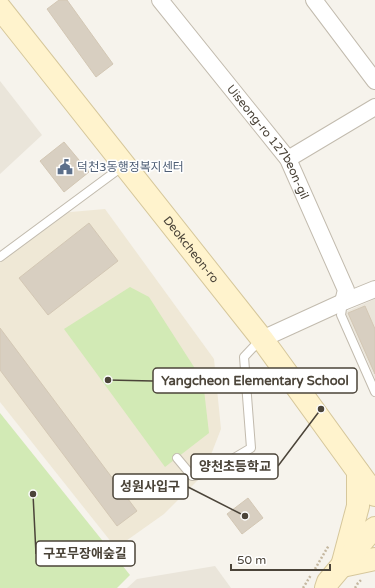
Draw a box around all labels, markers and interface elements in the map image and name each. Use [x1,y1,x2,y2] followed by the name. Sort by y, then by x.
[224,82,312,201] street label: Uiseong-ro 127beon-gil
[56,158,74,176] public building icon: 덕천3동행정복지센터
[77,160,184,174] place label: 덕천3동행정복지센터
[161,213,222,286] street label: Deokcheon-ro
[153,368,357,393] callout: Yangcheon Elementary School
[161,373,349,389] text: Yangcheon Elementary School
[191,454,278,479] callout: 양천초등학교
[199,459,271,475] text: 양천초등학교
[113,474,188,499] callout: 성원사입구
[120,479,180,495] text: 성원사입구
[36,541,135,566] callout: 구포무장애숲길
[43,546,127,562] text: 구포무장애숲길
[231,546,330,572] scale bar
[237,553,266,567] text: 50 m

